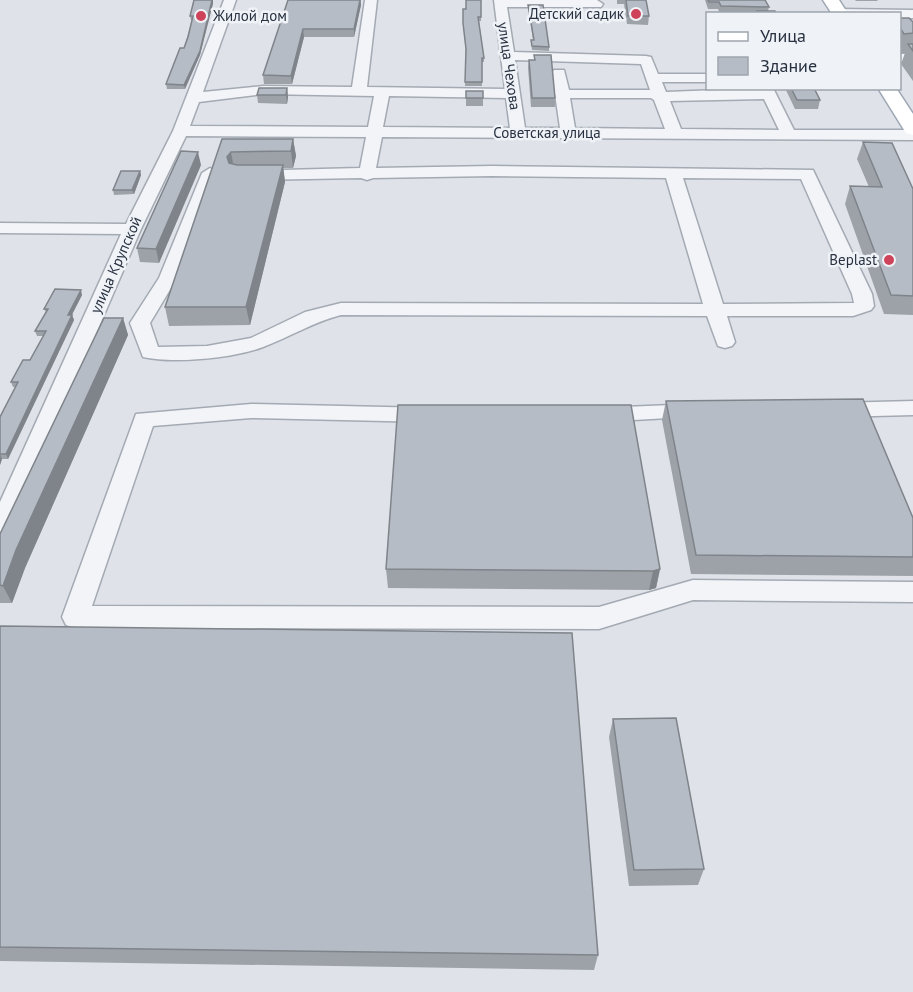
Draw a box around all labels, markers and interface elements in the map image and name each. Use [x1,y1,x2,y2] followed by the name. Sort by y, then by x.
[529,4,625,23] place label: Детский садик
[212,6,287,25] place label: Жилой дом
[629,7,643,21] marker: Детский садик
[194,9,208,23] marker: Жилой дом
[706,12,901,90] legend
[494,21,525,111] street label: улица Чехова
[760,24,806,47] text: Улица
[760,54,817,77] text: Здание
[493,123,601,142] street label: Советская улица
[86,213,145,316] street label: улица Крупской
[829,250,877,269] place label: Beplast
[882,253,896,267] marker: Beplast

